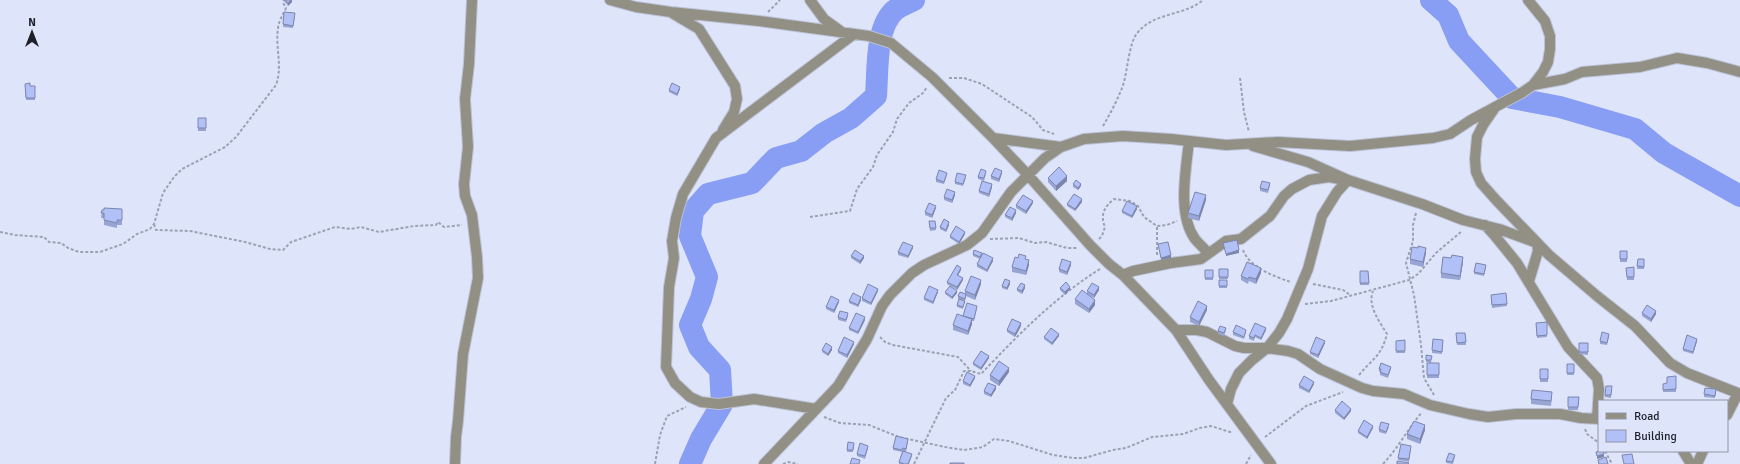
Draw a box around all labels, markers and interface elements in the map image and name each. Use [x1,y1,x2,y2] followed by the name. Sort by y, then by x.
[12,12,52,52] north arrow
[28,16,36,29] text: N
[1598,400,1728,452] legend
[1634,409,1660,424] text: Road
[1634,429,1677,444] text: Building

